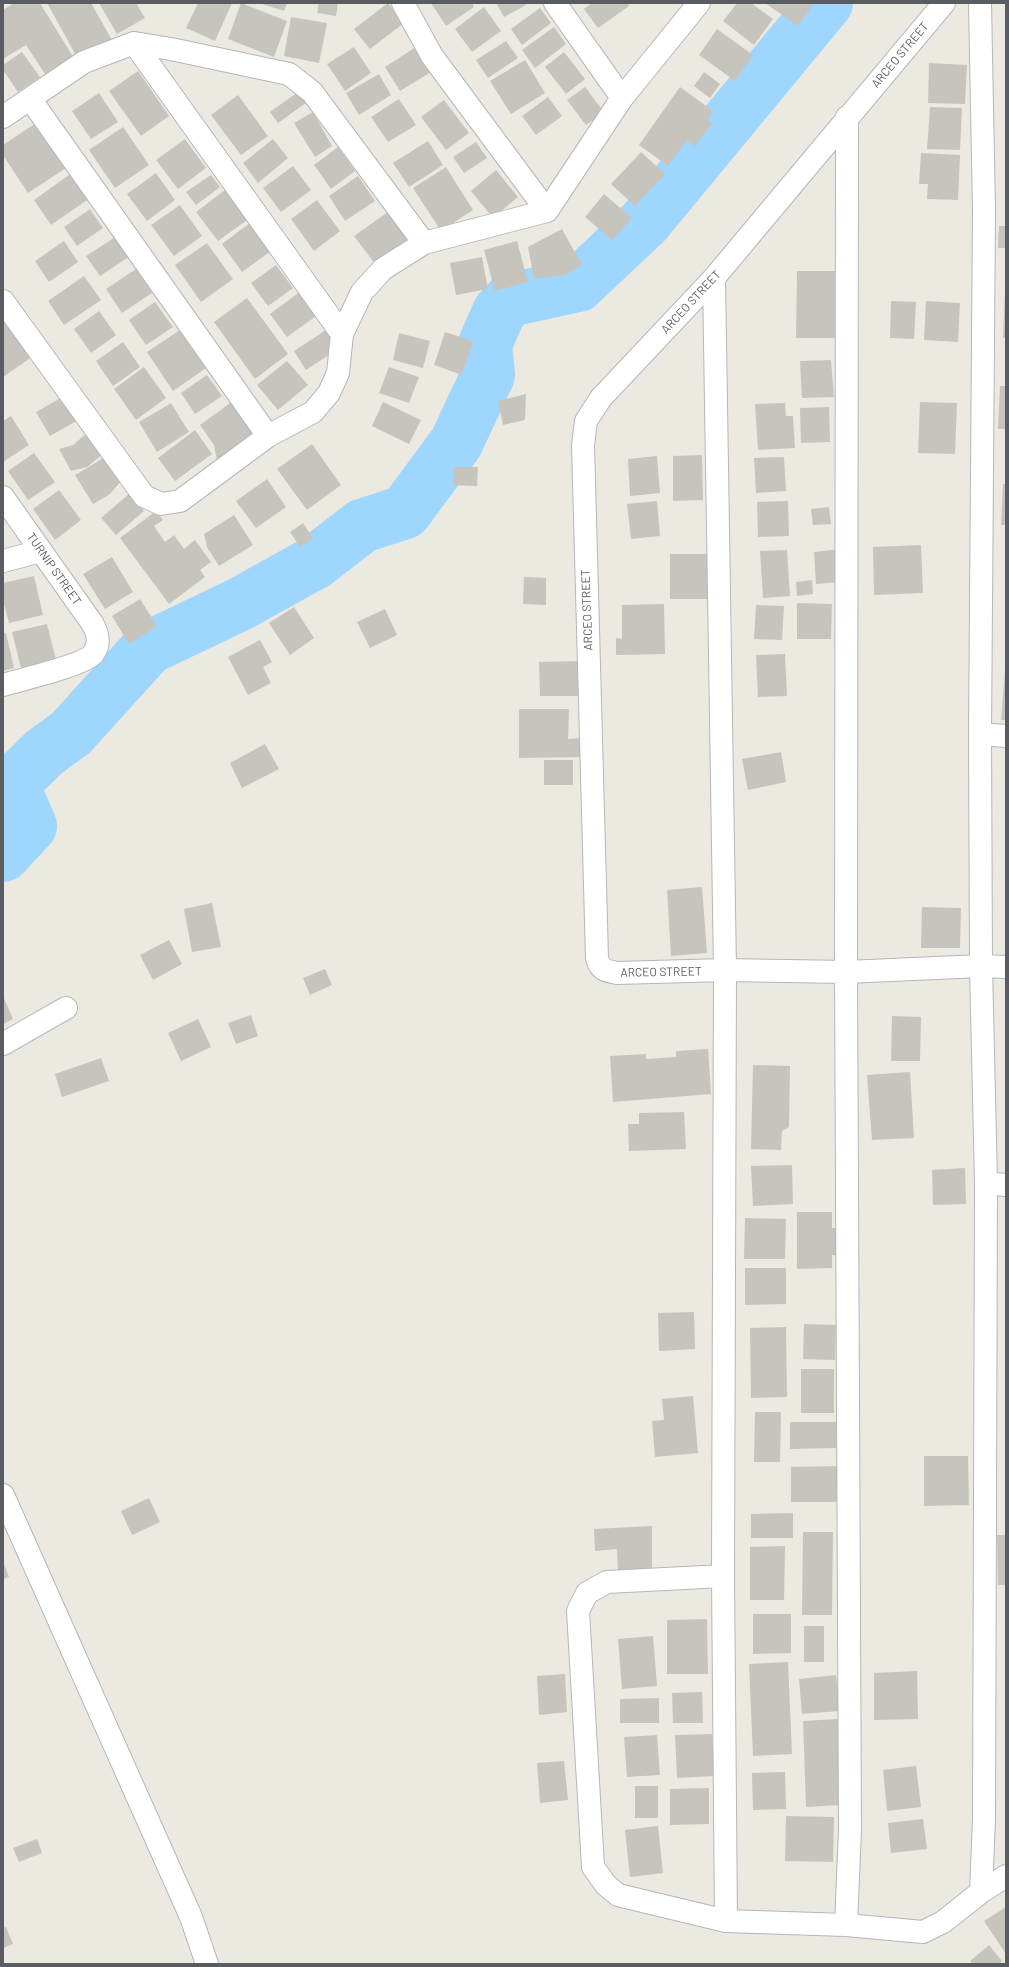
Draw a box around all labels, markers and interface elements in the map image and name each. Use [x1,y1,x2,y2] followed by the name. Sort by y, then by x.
[868,19,932,91] street label: ARCEO STREET
[658,267,724,337] street label: ARCEO STREET
[24,530,84,608] street label: TURNIP STREET
[578,569,596,651] street label: ARCEO STREET
[620,964,702,980] street label: ARCEO STREET

